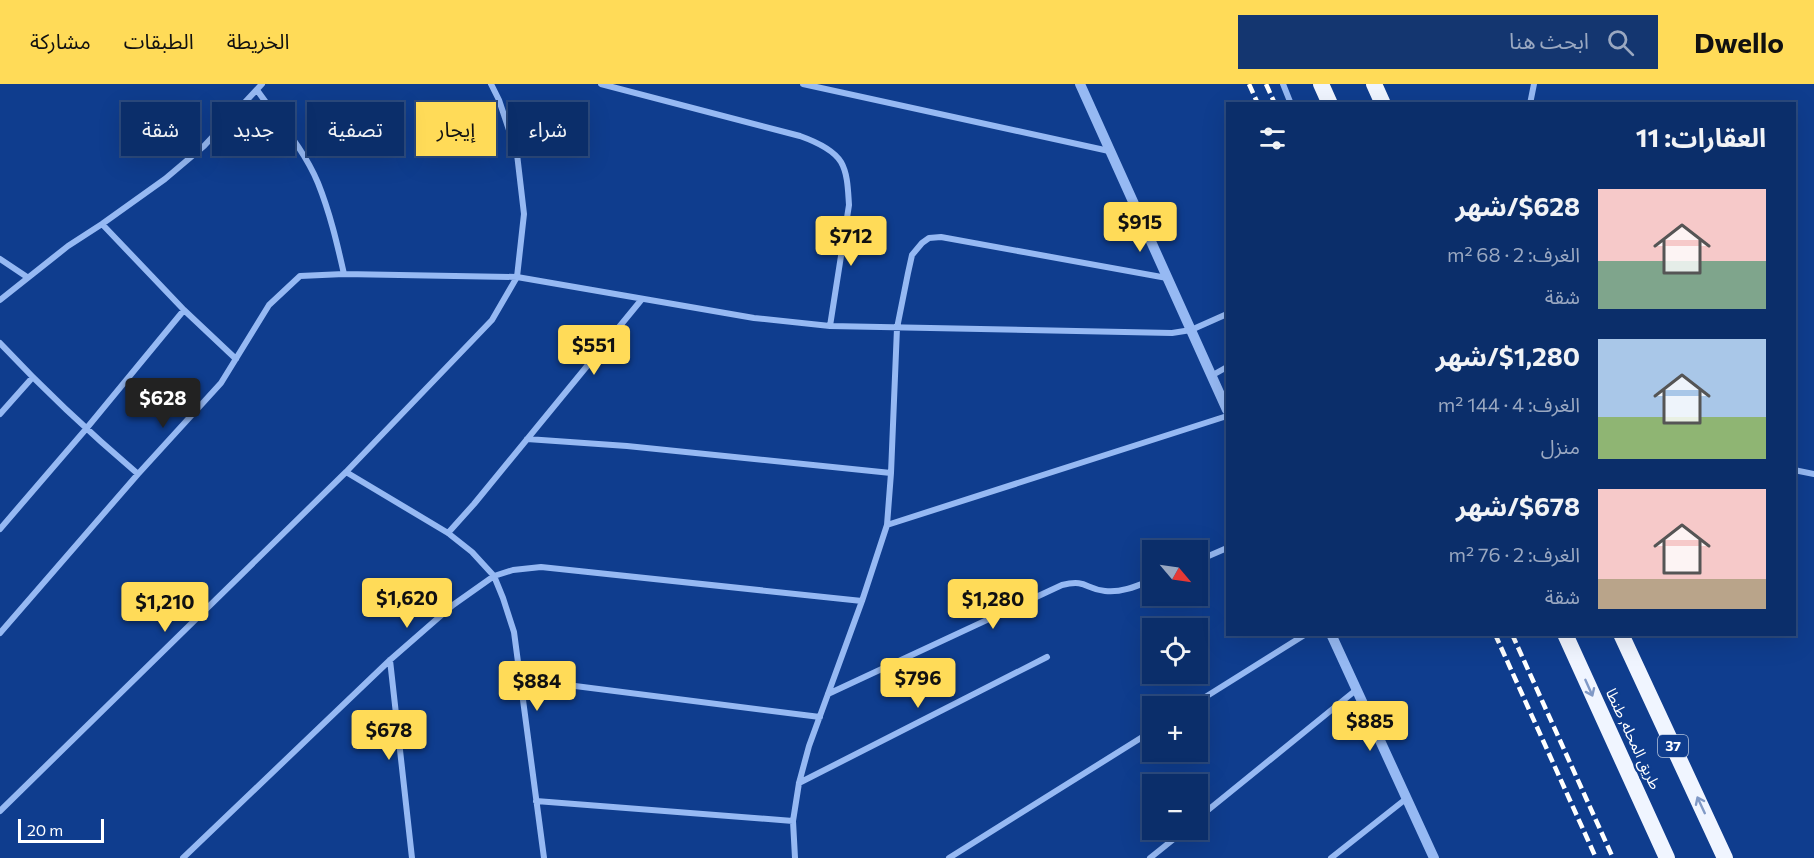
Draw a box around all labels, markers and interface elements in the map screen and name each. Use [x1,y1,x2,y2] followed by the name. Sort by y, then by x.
[1238,15,1658,69] search box
[1694,25,1784,59] text: Dwello
[1604,26,1637,59] icon: search
[1509,27,1589,54] text: ابحث هنا
[30,28,91,53] text: مشاركة
[124,28,194,53] text: الطبقات
[227,28,290,53] text: الخريطة
[121,102,200,156] chip: شقة
[212,102,295,156] chip: جديد
[307,102,404,156] chip: تصفية
[416,102,496,156] chip: إيجار
[508,102,588,156] chip: شراء
[1636,121,1766,152] text: العقارات: 11
[1256,122,1289,155] icon: filters
[1455,190,1580,221] text: $628/شهر
[1104,202,1176,253] pin: $915
[1118,209,1162,233] text: $915
[1646,213,1718,285] icon: home
[815,216,887,267] pin: $712
[830,223,872,247] text: $712
[1447,242,1580,266] text: الغرف: 2 · 68 m²
[1545,284,1580,308] text: شقة
[558,325,630,376] pin: $551
[572,332,616,356] text: $551
[1436,340,1580,371] text: $1,280/شهر
[1646,363,1718,435] icon: home
[127,378,199,429] pin: $628
[139,385,187,409] text: $628
[1438,392,1580,416] text: الغرف: 4 · 144 m²
[1541,434,1580,458] text: منزل
[1456,490,1580,521] text: $678/شهر
[1646,513,1718,585] icon: home
[1142,540,1208,606] north arrow
[1142,540,1208,840] map controls
[1449,542,1580,566] text: الغرف: 2 · 76 m²
[358,578,456,629] pin: $1,620
[944,579,1042,630] pin: $1,280
[116,582,214,633] pin: $1,210
[1545,584,1580,608] text: شقة
[376,585,438,609] text: $1,620
[962,586,1024,610] text: $1,280
[135,589,195,613] text: $1,210
[1142,618,1208,684] button: locate
[882,658,954,709] pin: $796
[501,661,573,712] pin: $884
[894,665,942,689] text: $796
[513,668,561,692] text: $884
[1584,678,1596,696] one-way arrow
[1601,685,1665,793] street label: طريق المحله, طنطا
[1142,696,1208,762] button: +
[1334,701,1406,752] pin: $885
[1346,708,1394,732] text: $885
[353,710,425,761] pin: $678
[366,717,412,741] text: $678
[1658,735,1688,757] road number: 37
[1142,774,1208,840] button: −
[1694,796,1706,814] one-way arrow
[18,816,104,844] scale bar
[27,820,63,839] text: 20 m

